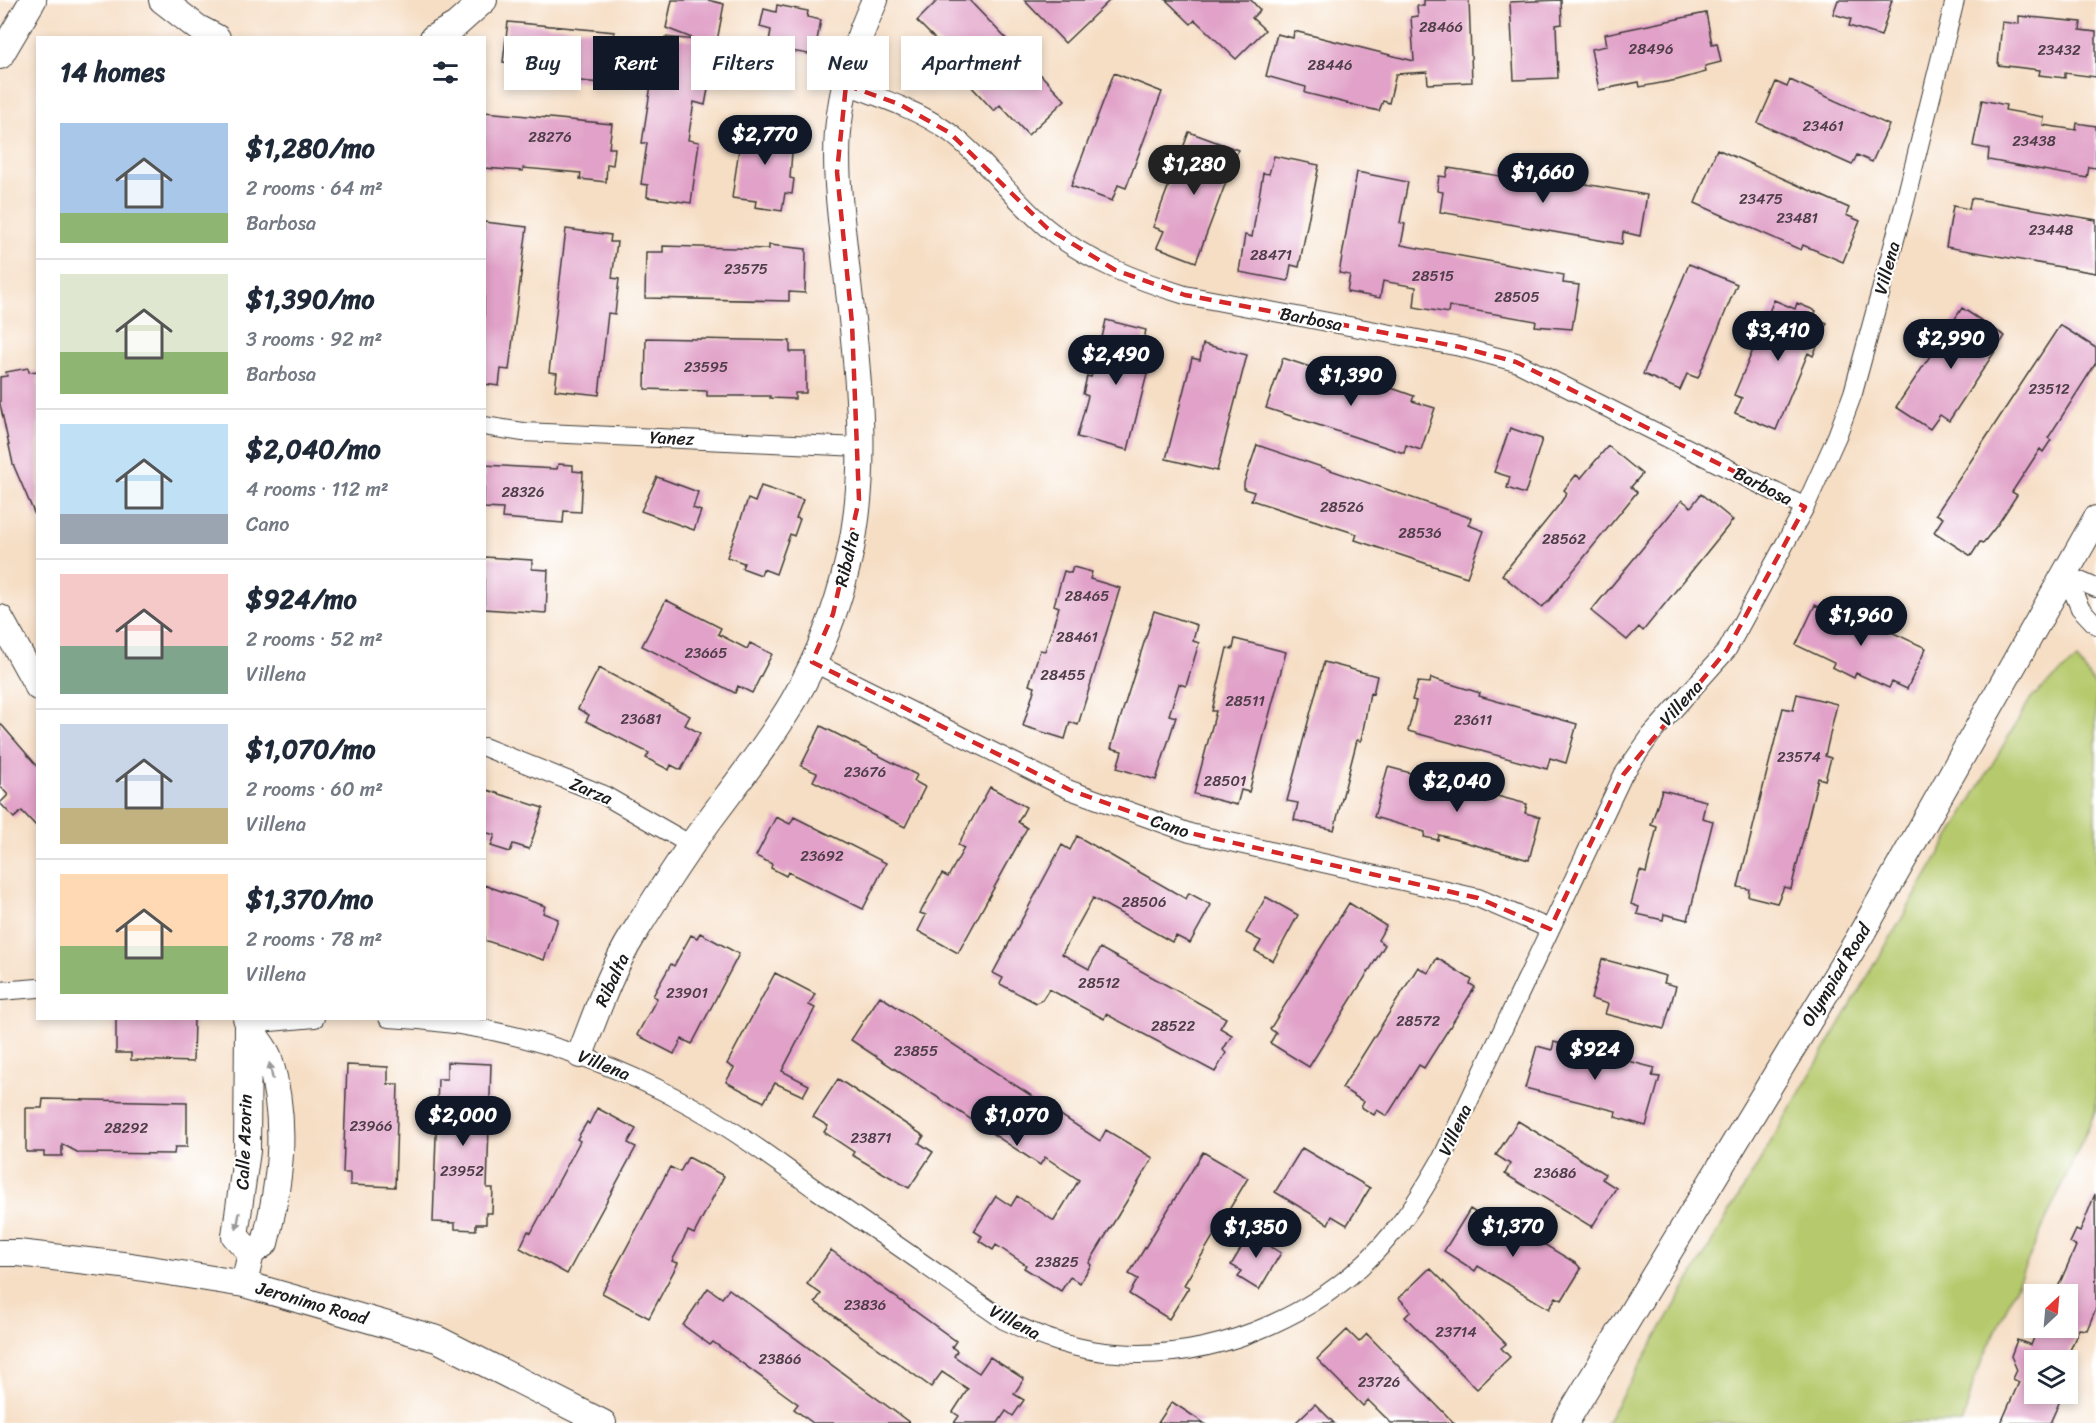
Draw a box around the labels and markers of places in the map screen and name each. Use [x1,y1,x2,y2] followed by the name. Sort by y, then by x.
[716,115,814,166] pin: $2,770
[1145,145,1243,196] pin: $1,280
[1494,153,1592,204] pin: $1,660
[1729,311,1827,362] pin: $3,410
[1902,319,2000,370] pin: $2,990
[1067,335,1165,386] pin: $2,490
[1302,356,1400,407] pin: $1,390
[1812,596,1910,647] pin: $1,960
[1408,762,1506,813] pin: $2,040
[1559,1030,1631,1081] pin: $924
[414,1096,512,1147] pin: $2,000
[968,1096,1066,1147] pin: $1,070
[1464,1207,1562,1258] pin: $1,370
[1207,1208,1305,1259] pin: $1,350

